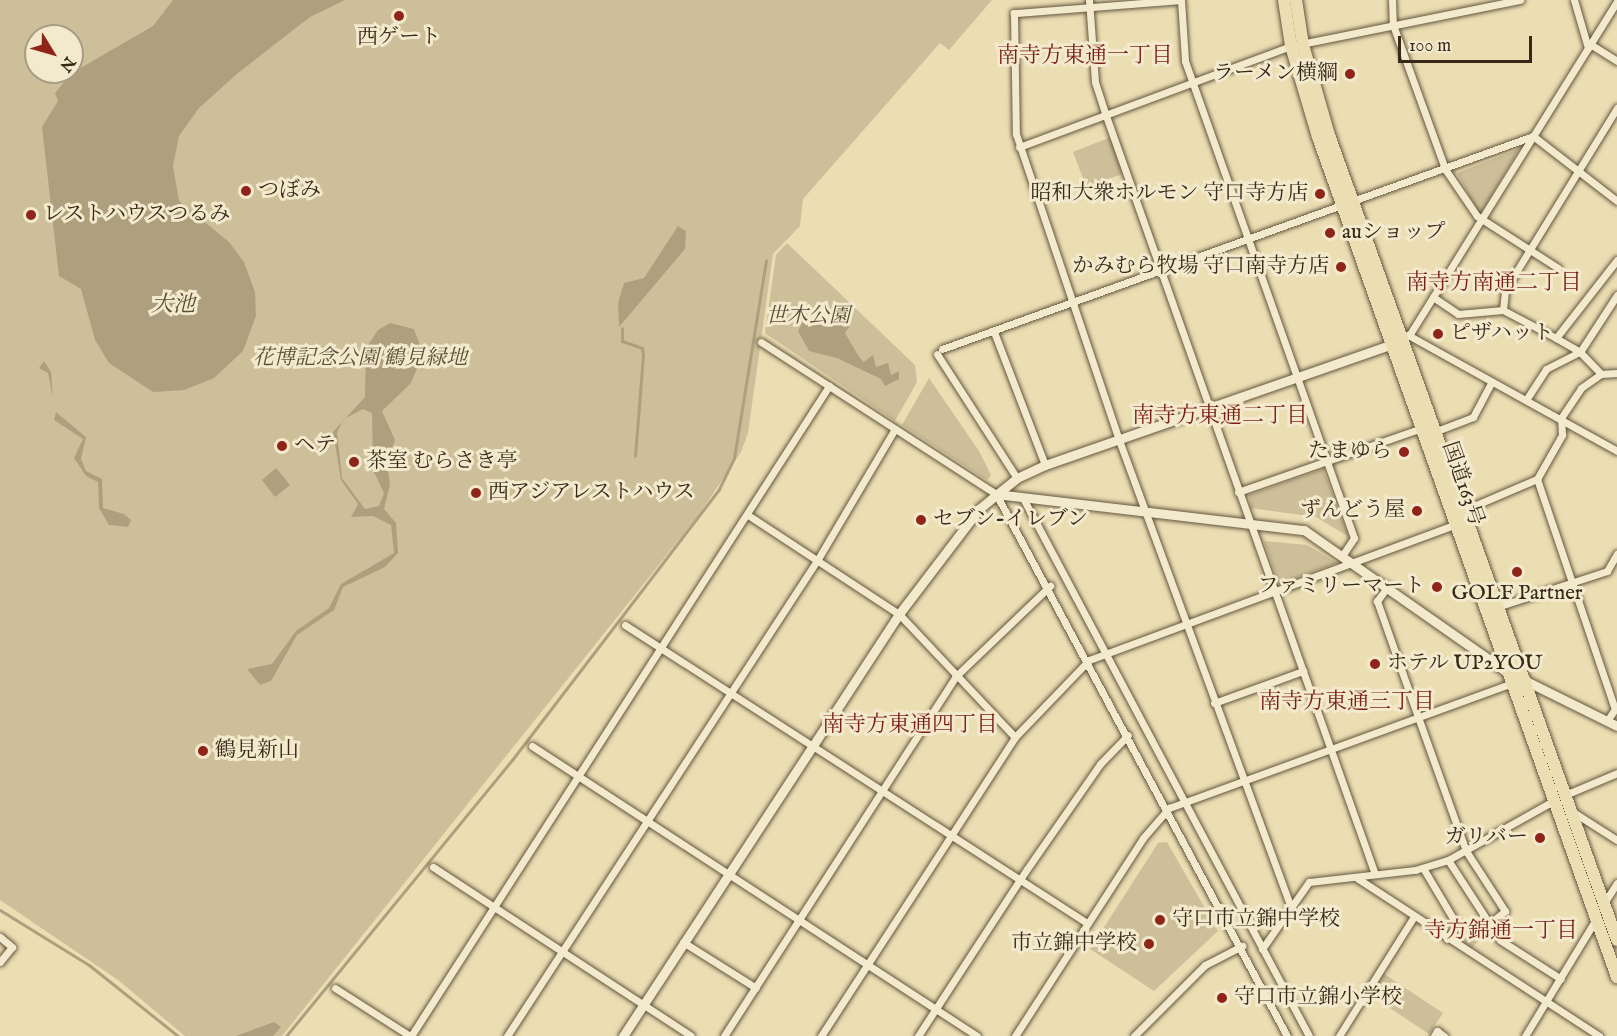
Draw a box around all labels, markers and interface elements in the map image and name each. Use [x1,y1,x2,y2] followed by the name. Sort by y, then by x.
[392,9,406,23] marker: 西ゲート
[24,24,84,84] north arrow
[1401,24,1534,62] scale bar
[357,25,441,51] place label: 西ゲート
[1409,35,1451,58] text: 100 m
[997,44,1173,70] district label: 南寺方東通一丁目
[55,52,79,75] text: N
[1212,61,1338,87] place label: ラーメン横綱
[1343,67,1357,81] marker: ラーメン横綱
[258,178,321,204] place label: つぼみ
[1030,181,1308,207] place label: 昭和大衆ホルモン 守口寺方店
[239,184,253,198] marker: つぼみ
[1313,187,1327,201] marker: 昭和大衆ホルモン 守口寺方店
[43,202,232,228] place label: レストハウスつるみ
[24,208,38,222] marker: レストハウスつるみ
[1342,220,1446,246] place label: auショップ
[1323,226,1337,240] marker: auショップ
[1072,254,1329,280] place label: かみむら牧場 守口南寺方店
[1334,260,1348,274] marker: かみむら牧場 守口南寺方店
[1406,271,1582,297] district label: 南寺方南通二丁目
[151,293,195,319] water label: 大池
[766,304,850,330] park label: 世木公園
[1450,321,1555,347] place label: ピザハット
[1431,327,1445,341] marker: ピザハット
[253,346,467,372] park label: 花博記念公園 鶴見緑地
[1132,404,1308,430] district label: 南寺方東通二丁目
[294,433,336,459] place label: ヘテ
[275,439,289,453] marker: ヘテ
[1308,439,1392,465] place label: たまゆら
[1436,439,1488,529] street label: 国道163号
[1397,445,1411,459] marker: たまゆら
[366,449,518,475] place label: 茶室 むらさき亭
[347,455,361,469] marker: 茶室 むらさき亭
[488,480,698,506] place label: 西アジアレストハウス
[469,486,483,500] marker: 西アジアレストハウス
[1300,498,1405,524] place label: ずんどう屋
[1410,504,1424,518] marker: ずんどう屋
[933,507,1090,533] place label: セブン-イレブン
[914,513,928,527] marker: セブン-イレブン
[1510,565,1524,579] marker: GOLF Partner
[1257,574,1425,600] place label: ファミリーマート
[1430,580,1444,594] marker: ファミリーマート
[1451,581,1583,607] place label: GOLF Partner
[1387,651,1543,677] place label: ホテル UP2YOU
[1368,657,1382,671] marker: ホテル UP2YOU
[1259,690,1435,716] district label: 南寺方東通三丁目
[822,713,998,739] district label: 南寺方東通四丁目
[215,738,299,764] place label: 鶴見新山
[196,744,210,758] marker: 鶴見新山
[1444,825,1528,851] place label: ガリバー
[1533,831,1547,845] marker: ガリバー
[1172,907,1340,933] place label: 守口市立錦中学校
[1153,913,1167,927] marker: 守口市立錦中学校
[1424,919,1578,945] district label: 寺方錦通一丁目
[1011,931,1137,957] place label: 市立錦中学校
[1142,937,1156,951] marker: 市立錦中学校
[1234,985,1402,1011] place label: 守口市立錦小学校
[1215,991,1229,1005] marker: 守口市立錦小学校

